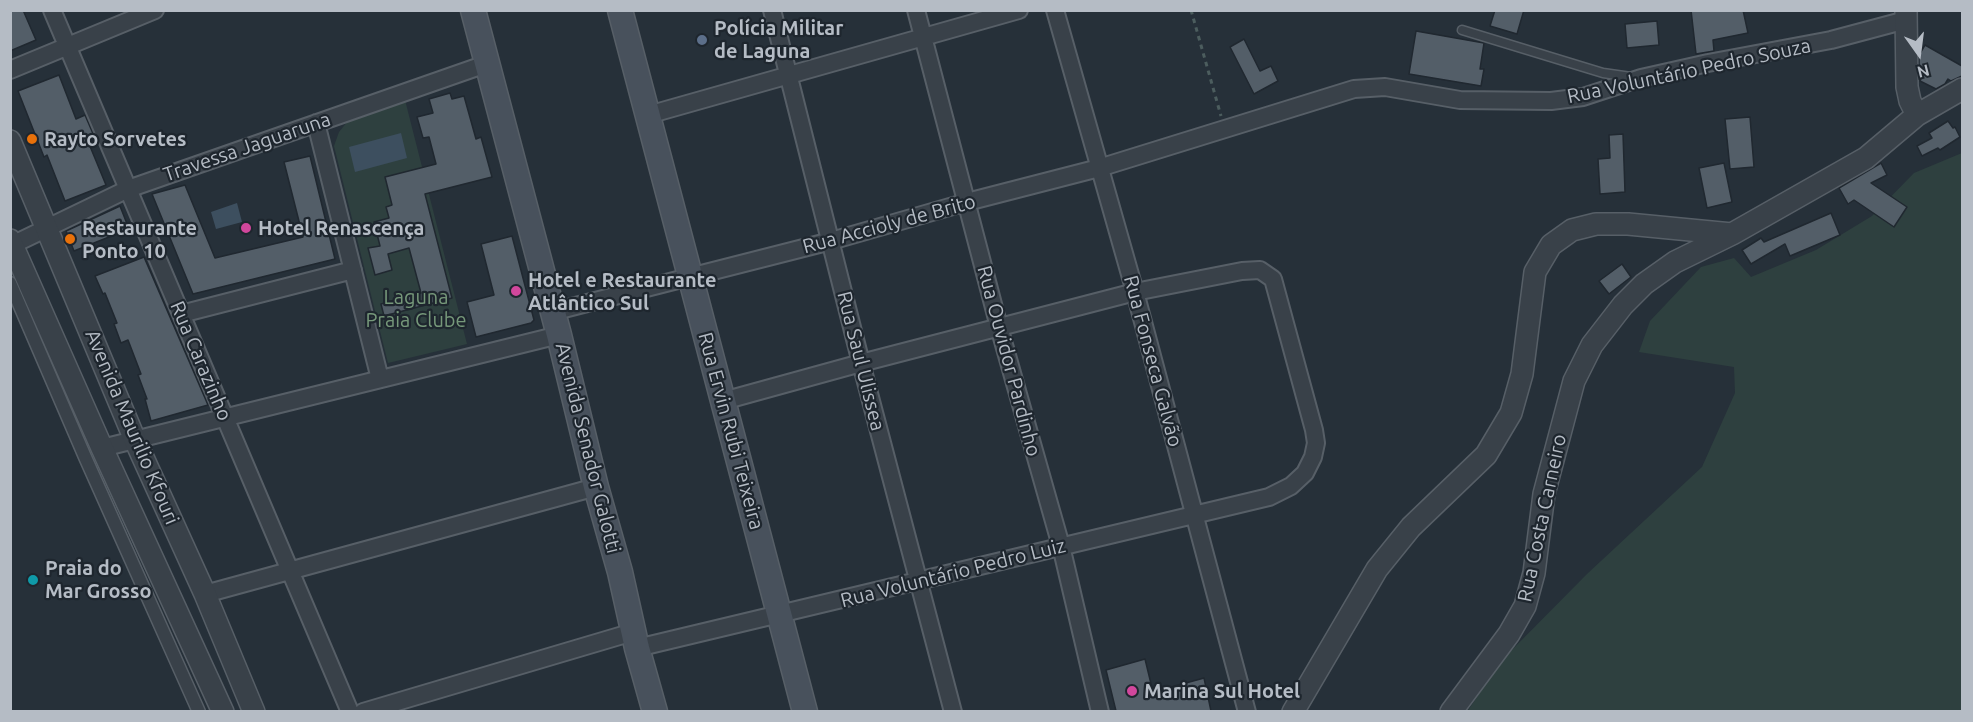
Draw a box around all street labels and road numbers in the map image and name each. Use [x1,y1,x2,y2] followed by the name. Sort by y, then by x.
[1565,33,1813,109] street label: Rua Voluntário Pedro Souza
[160,107,334,187] street label: Travessa Jaguaruna
[800,189,978,259] street label: Rua Accioly de Brito
[972,263,1046,459] street label: Rua Ouvidor Pardinho
[1119,273,1187,449] street label: Rua Fonseca Galvão
[832,289,890,433] street label: Rua Saul Ulissea
[165,298,237,424] street label: Rua Carazinho
[80,326,184,528] street label: Avenida Maurilio Kfouri
[693,330,769,532] street label: Rua Ervin Rubi Teixeira
[550,340,626,556] street label: Avenida Senador Galotti
[1513,432,1571,604] street label: Rua Costa Carneiro
[838,533,1068,613] street label: Rua Voluntário Pedro Luiz

